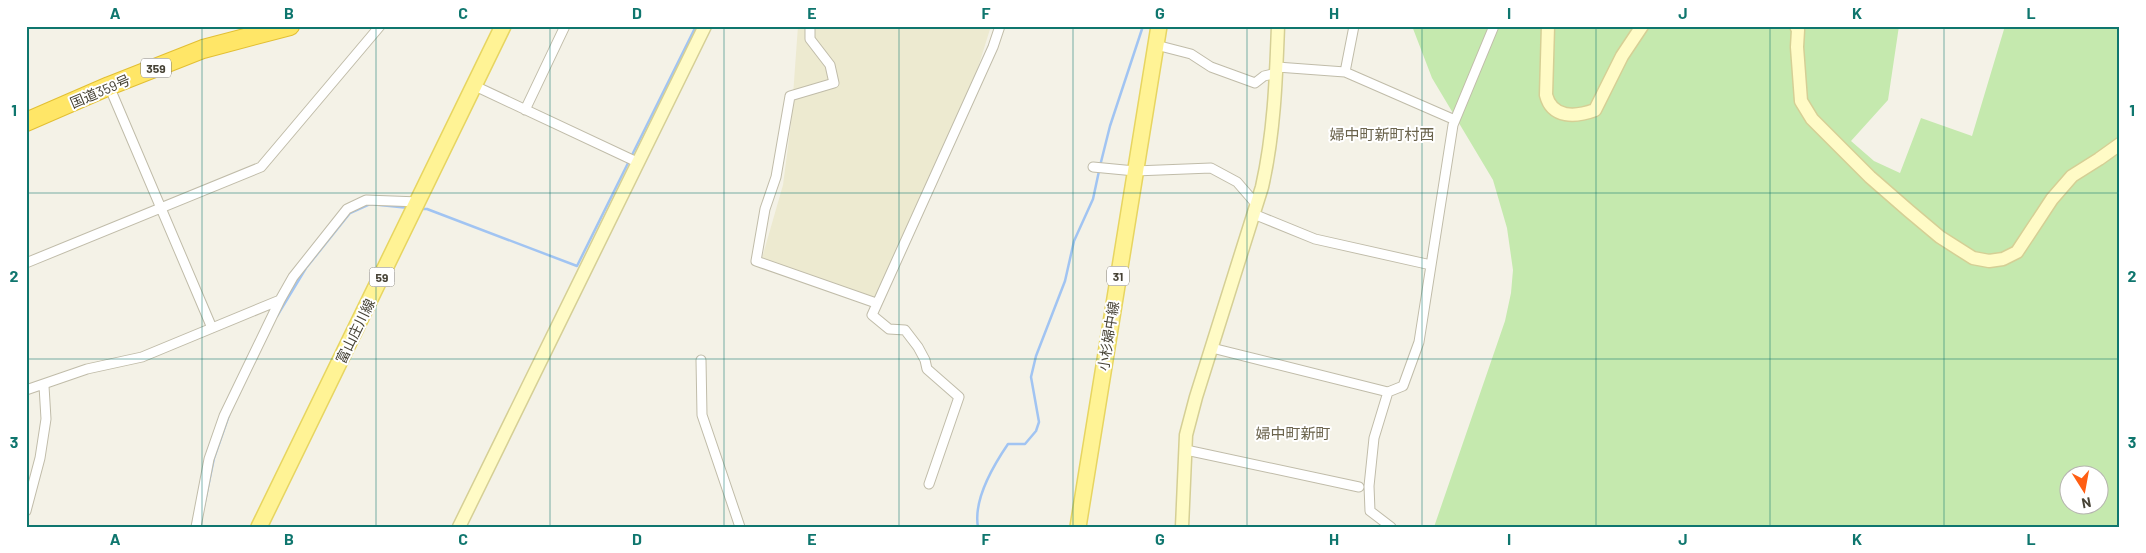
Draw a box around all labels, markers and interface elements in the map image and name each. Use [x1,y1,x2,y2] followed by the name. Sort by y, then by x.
[110,3,121,22] text: A
[284,3,294,22] text: B
[458,3,468,22] text: C
[632,3,642,22] text: D
[807,3,817,22] text: E
[982,3,991,22] text: F
[1155,3,1165,22] text: G
[1329,3,1339,22] text: H
[1507,3,1511,22] text: I
[1678,3,1688,22] text: J
[1852,3,1862,22] text: K
[2026,3,2036,22] text: L
[141,58,171,78] road number: 359
[67,71,133,111] street label: 国道359号
[11,100,17,119] text: 1
[2129,100,2135,119] text: 1
[1329,125,1435,143] district label: 婦中町新町村西
[10,266,19,285] text: 2
[1107,266,1129,286] road number: 31
[2128,266,2137,285] text: 2
[370,268,394,286] road number: 59
[332,296,378,366] street label: 富山庄川線
[1094,300,1122,372] street label: 小杉婦中線
[1255,424,1331,442] district label: 婦中町新町
[10,432,18,451] text: 3
[2128,432,2136,451] text: 3
[2058,466,2108,516] north arrow
[2080,494,2093,512] text: N
[110,529,121,548] text: A
[284,529,294,548] text: B
[458,529,468,548] text: C
[632,529,642,548] text: D
[807,529,817,548] text: E
[982,529,991,548] text: F
[1155,529,1165,548] text: G
[1329,529,1339,548] text: H
[1507,529,1511,548] text: I
[1678,529,1688,548] text: J
[1852,529,1862,548] text: K
[2026,529,2036,548] text: L

